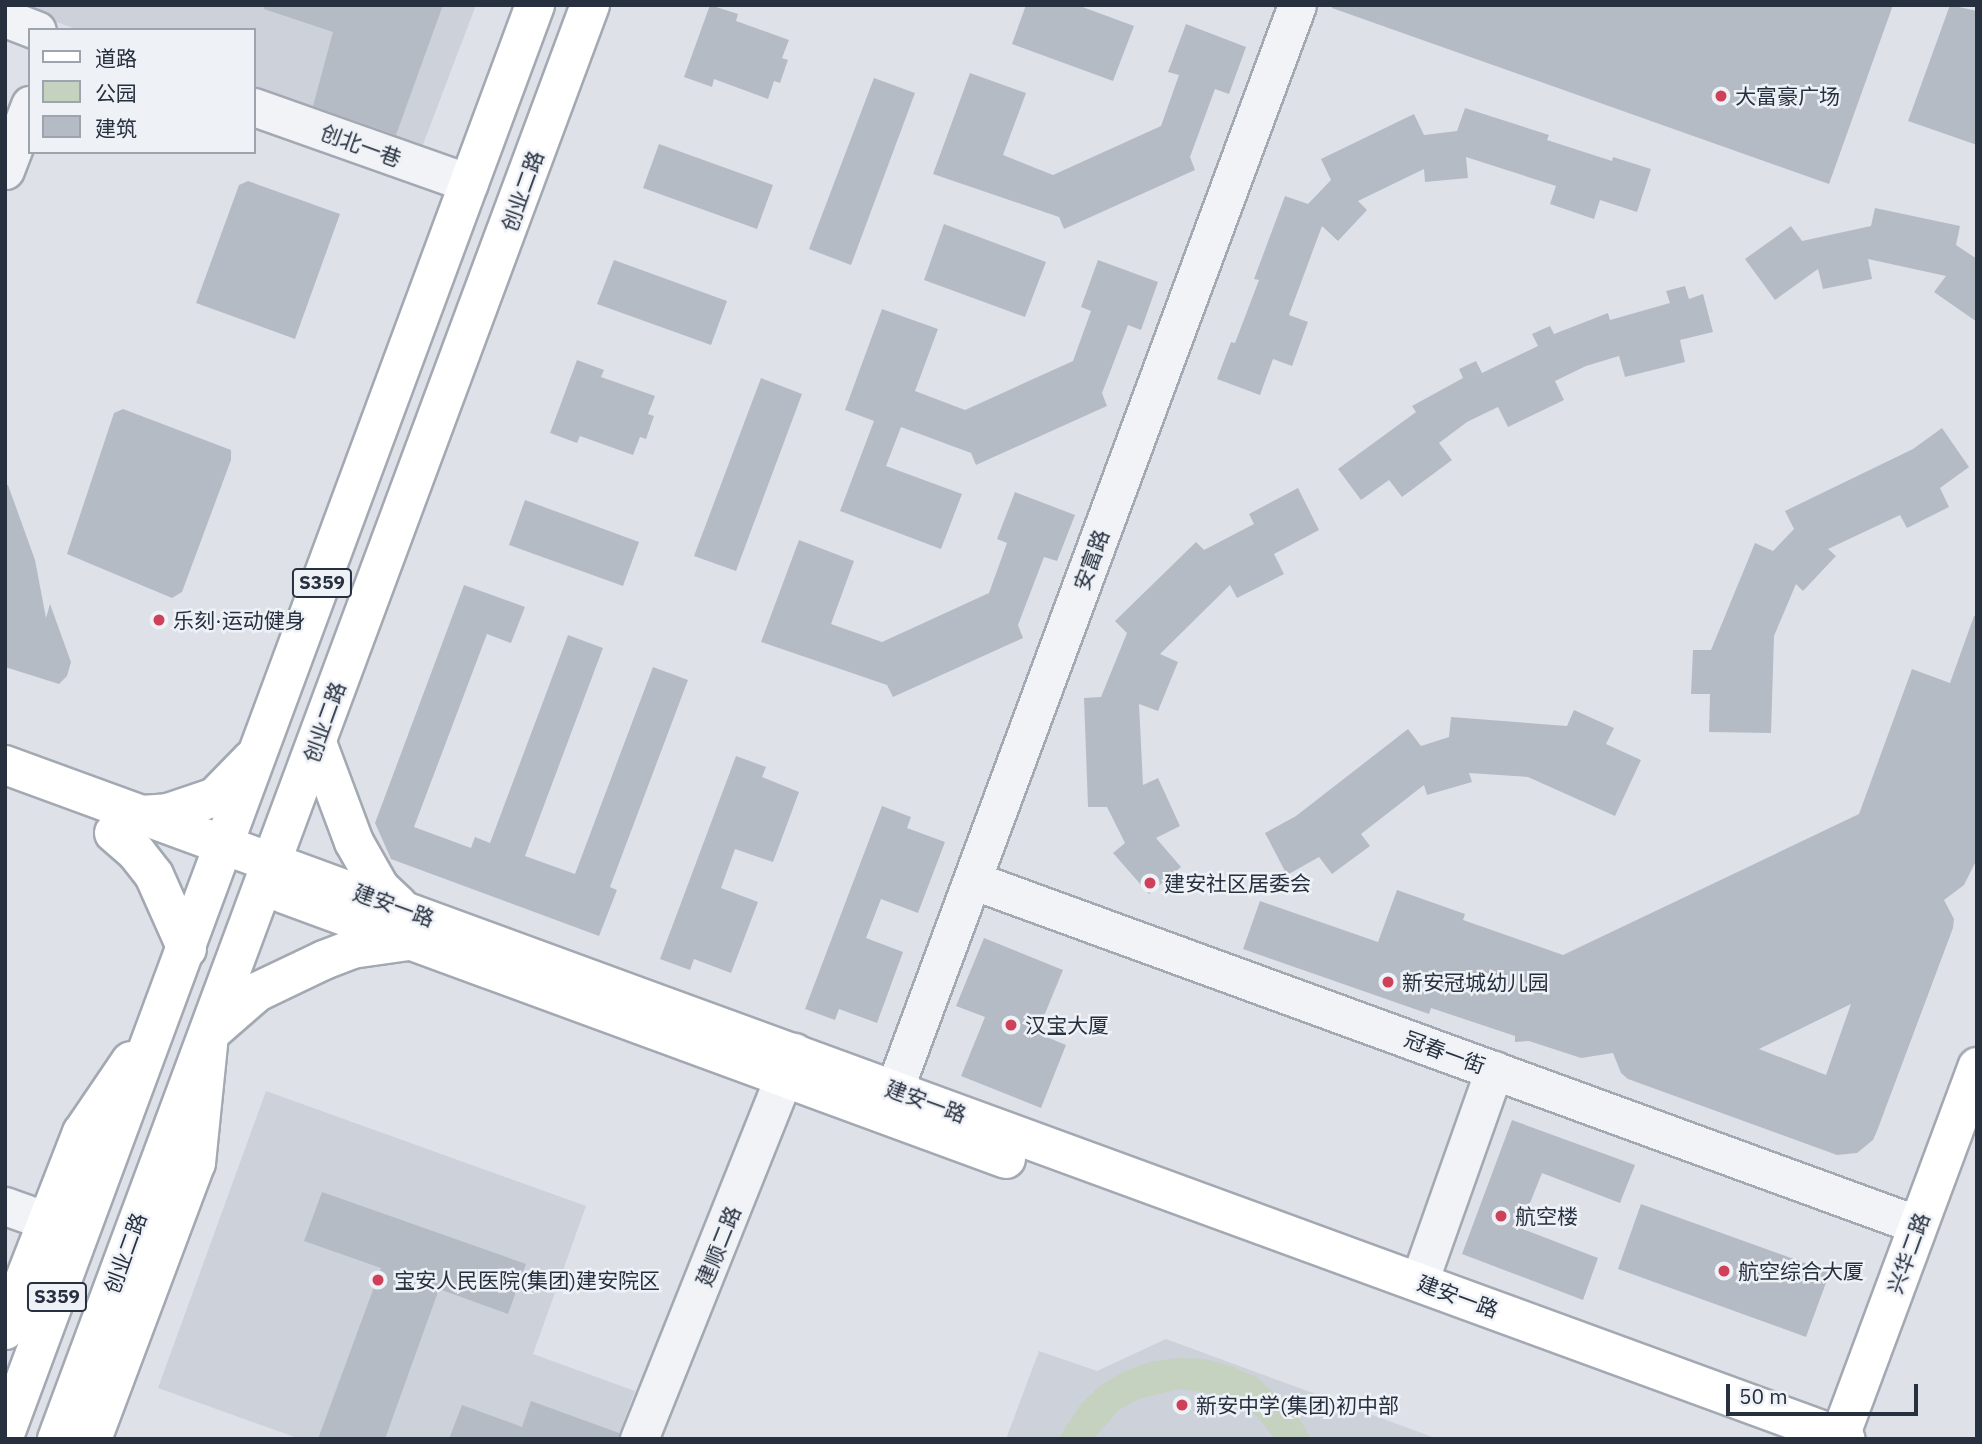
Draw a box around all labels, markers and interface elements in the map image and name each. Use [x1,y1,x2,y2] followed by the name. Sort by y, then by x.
[28,28,256,154] legend
[95,44,137,72] text: 道路
[95,79,137,107] text: 公园
[1735,83,1840,109] place label: 大富豪广场
[1713,88,1729,104] marker: 大富豪广场
[95,114,137,142] text: 建筑
[317,119,405,171] street label: 创北一巷
[496,147,548,235] street label: 创业二路
[1068,526,1114,594] street label: 安富路
[290,568,354,598] road number: S359
[173,607,306,633] place label: 乐刻·运动健身
[151,612,167,628] marker: 乐刻·运动健身
[298,678,350,766] street label: 创业二路
[1164,870,1311,896] place label: 建安社区居委会
[1142,875,1158,891] marker: 建安社区居委会
[350,879,438,931] street label: 建安一路
[1402,969,1549,995] place label: 新安冠城幼儿园
[1380,974,1396,990] marker: 新安冠城幼儿园
[1025,1012,1109,1038] place label: 汉宝大厦
[1003,1017,1019,1033] marker: 汉宝大厦
[1401,1026,1489,1078] street label: 冠春一街
[882,1075,970,1127] street label: 建安一路
[691,1202,745,1290] street label: 建顺二路
[1515,1203,1578,1229] place label: 航空楼
[1493,1208,1509,1224] marker: 航空楼
[99,1209,151,1297] street label: 创业二路
[1882,1209,1934,1297] street label: 兴华二路
[1738,1258,1864,1284] place label: 航空综合大厦
[1716,1263,1732,1279] marker: 航空综合大厦
[394,1267,660,1293] place label: 宝安人民医院(集团)建安院区
[368,1270,388,1290] marker: 宝安人民医院(集团)建安院区
[1414,1270,1502,1322] street label: 建安一路
[25,1282,88,1312] road number: S359
[1730,1370,1923,1414] scale bar
[1739,1382,1788,1410] text: 50 m
[1196,1392,1399,1418] place label: 新安中学(集团)初中部
[1174,1397,1190,1413] marker: 新安中学(集团)初中部

